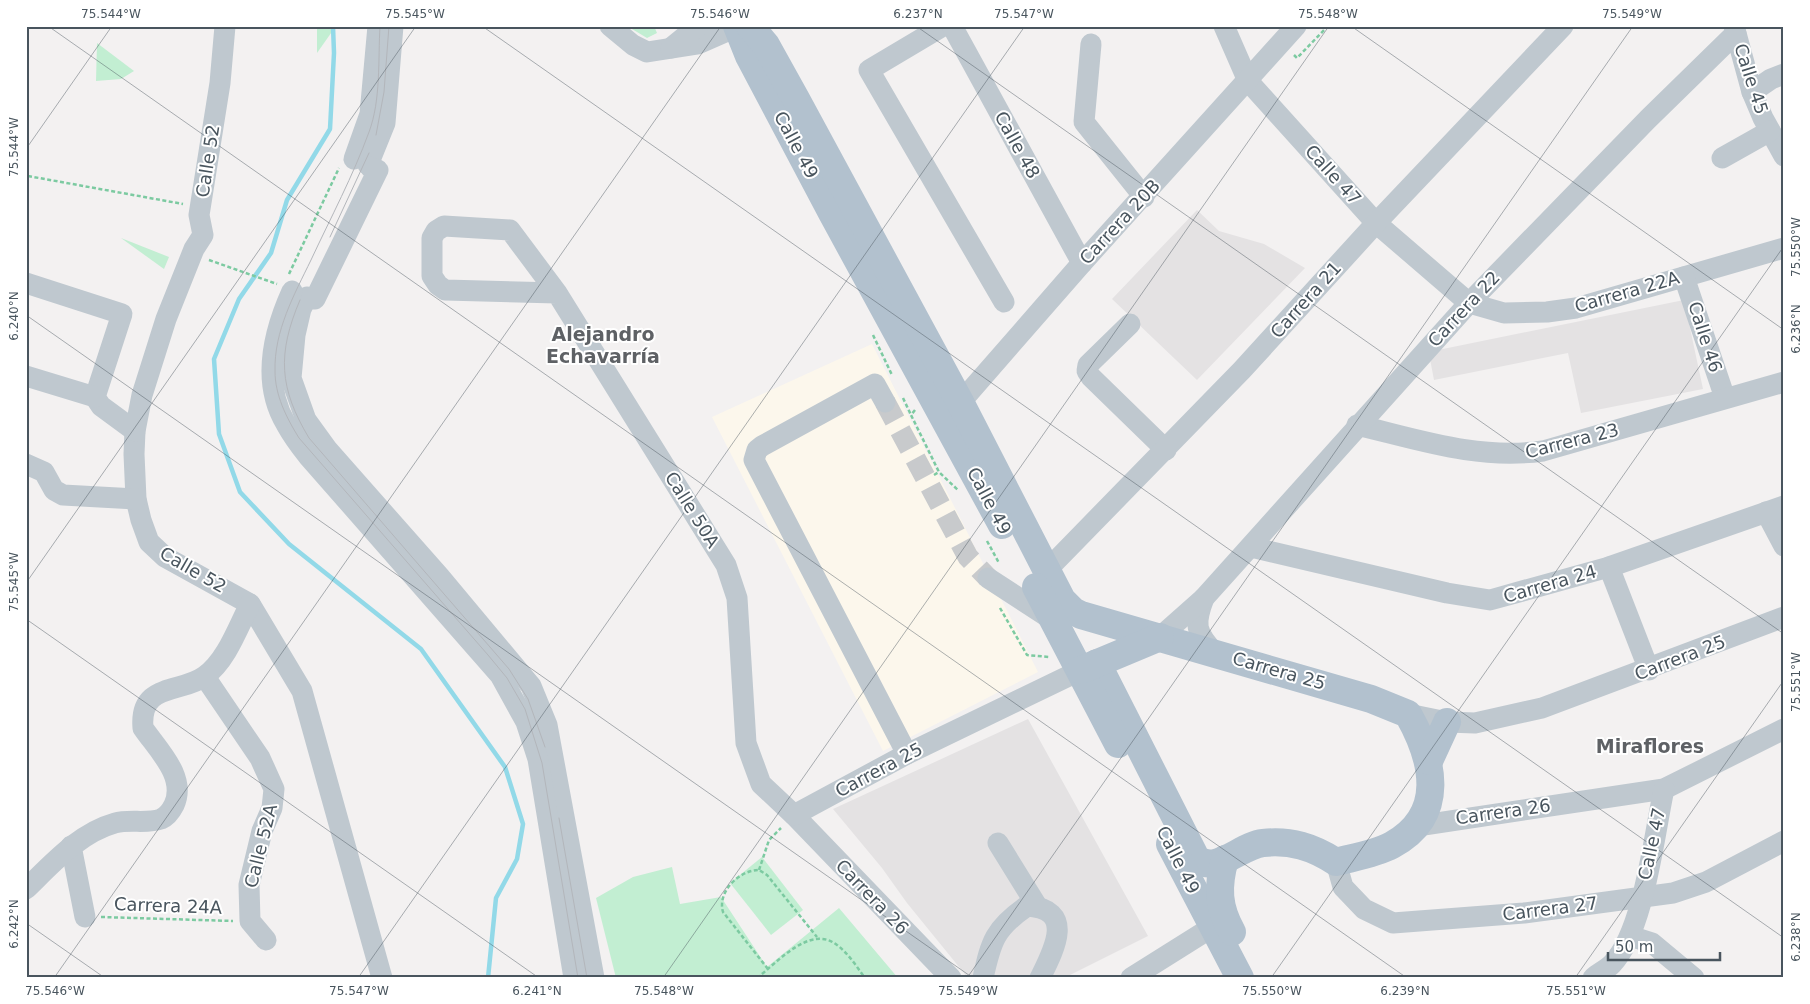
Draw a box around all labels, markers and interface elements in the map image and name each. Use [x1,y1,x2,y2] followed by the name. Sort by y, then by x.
[81,7,141,21] text: 75.544°W
[385,7,445,21] text: 75.545°W
[690,7,750,21] text: 75.546°W
[893,7,943,21] text: 6.237°N
[994,7,1054,21] text: 75.547°W
[1298,7,1358,21] text: 75.548°W
[1602,7,1662,21] text: 75.549°W
[1730,41,1773,117] street label: Calle 45
[770,107,823,182] street label: Calle 49
[990,108,1044,182] street label: Calle 48
[7,117,21,177] text: 75.544°W
[191,123,224,199] street label: Calle 52
[1301,140,1366,209] street label: Calle 47
[1075,175,1164,268] street label: Carrera 20B
[1789,217,1803,277] text: 75.550°W
[1266,257,1345,342] street label: Carrera 21
[1423,266,1504,351] street label: Carrera 22
[1572,266,1682,317] street label: Carrera 22A
[7,291,21,341] text: 6.240°N
[1684,299,1727,375] street label: Calle 46
[1789,304,1803,354] text: 6.236°N
[546,323,660,367] district label: Alejandro Echavarría
[1523,419,1621,462] street label: Carrera 23
[963,463,1016,538] street label: Calle 49
[661,468,724,552] street label: Calle 50A
[156,542,230,597] street label: Calle 52
[7,552,21,612] text: 75.545°W
[1501,560,1599,607] street label: Carrera 24
[1631,631,1728,685] street label: Carrera 25
[1230,647,1328,694] street label: Carrera 25
[1789,652,1803,712] text: 75.551°W
[1596,735,1704,757] district label: Miraflores
[832,738,926,801] street label: Carrera 25
[1454,794,1552,829] street label: Carrera 26
[240,801,281,890] street label: Calle 52A
[1634,806,1669,882] street label: Calle 47
[1152,822,1204,897] street label: Calle 49
[832,855,913,938] street label: Carrera 26
[1501,892,1599,925] street label: Carrera 27
[114,893,223,918] street label: Carrera 24A
[7,899,21,949] text: 6.242°N
[1789,912,1803,962] text: 6.238°N
[1608,929,1720,961] scale bar
[1615,938,1653,956] text: 50 m
[25,984,85,998] text: 75.546°W
[329,984,389,998] text: 75.547°W
[512,984,562,998] text: 6.241°N
[634,984,694,998] text: 75.548°W
[938,984,998,998] text: 75.549°W
[1242,984,1302,998] text: 75.550°W
[1380,984,1430,998] text: 6.239°N
[1546,984,1606,998] text: 75.551°W

